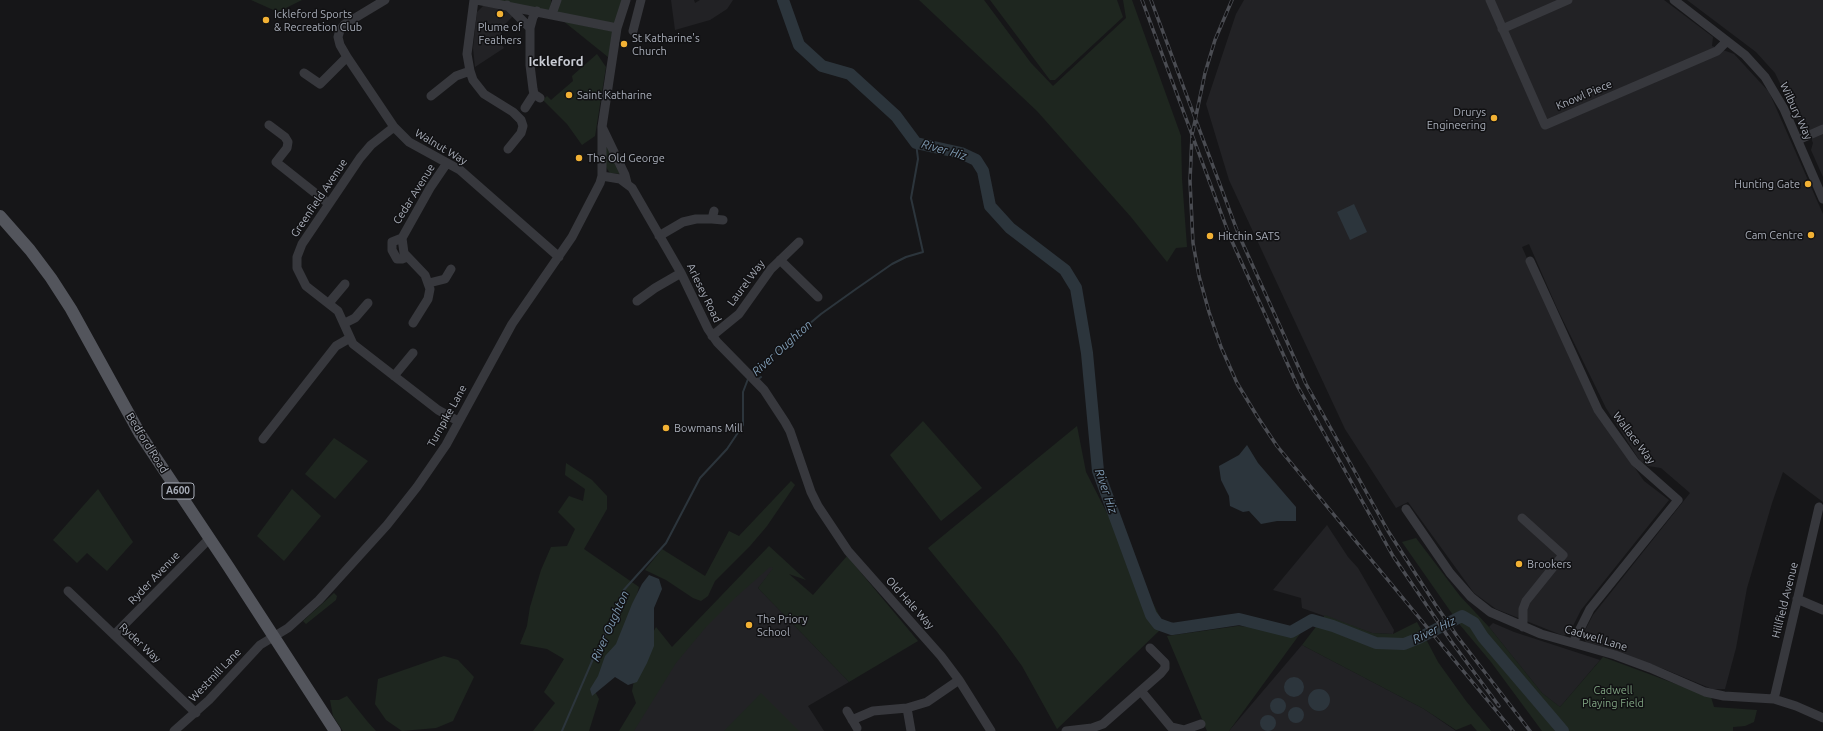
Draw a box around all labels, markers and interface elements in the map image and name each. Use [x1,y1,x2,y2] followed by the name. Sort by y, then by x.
[274,7,362,33] place label: Ickleford Sports & Recreation Club
[495,9,505,19] marker: Plume of Feathers
[261,15,271,25] marker: Ickleford Sports & Recreation Club
[478,20,522,46] place label: Plume of Feathers
[632,31,700,57] place label: St Katharine's Church
[619,39,629,49] marker: St Katharine's Church
[528,54,584,70] district label: Ickleford
[1554,77,1614,113] street label: Knowl Piece
[1777,80,1815,142] street label: Wilbury Way
[577,88,652,102] place label: Saint Katharine
[564,90,574,100] marker: Saint Katharine
[1427,105,1486,131] place label: Drurys Engineering
[1489,113,1499,123] marker: Drurys Engineering
[412,126,470,168] street label: Walnut Way
[920,137,968,163] water label: River Hiz
[587,151,665,165] place label: The Old George
[574,153,584,163] marker: The Old George
[288,156,350,240] street label: Greenfield Avenue
[390,161,438,227] street label: Cedar Avenue
[1734,177,1800,191] place label: Hunting Gate
[1803,179,1813,189] marker: Hunting Gate
[1745,228,1803,242] place label: Cam Centre
[1218,229,1280,243] place label: Hitchin SATS
[1806,230,1816,240] marker: Cam Centre
[1205,231,1215,241] marker: Hitchin SATS
[724,257,768,309] street label: Laurel Way
[684,261,724,325] street label: Arlesey Road
[749,317,815,379] water label: River Oughton
[424,383,470,449] street label: Turnpike Lane
[1610,409,1658,467] street label: Wallace Way
[123,410,171,476] street label: Bedford Road
[674,421,743,435] place label: Bowmans Mill
[661,423,671,433] marker: Bowmans Mill
[1092,467,1120,515] water label: River Hiz
[162,483,194,499] road number: A600
[125,549,183,607] street label: Ryder Avenue
[1527,557,1571,571] place label: Brookers
[1514,559,1524,569] marker: Brookers
[1769,561,1801,639] street label: Hillfield Avenue
[883,574,937,632] street label: Old Hale Way
[588,588,632,664] water label: River Oughton
[757,612,808,638] place label: The Priory School
[1410,613,1458,647] water label: River Hiz
[116,620,164,666] street label: Ryder Way
[744,620,754,630] marker: The Priory School
[1563,622,1629,654] street label: Cadwell Lane
[186,646,244,704] street label: Westmill Lane
[1582,683,1644,709] park label: Cadwell Playing Field

